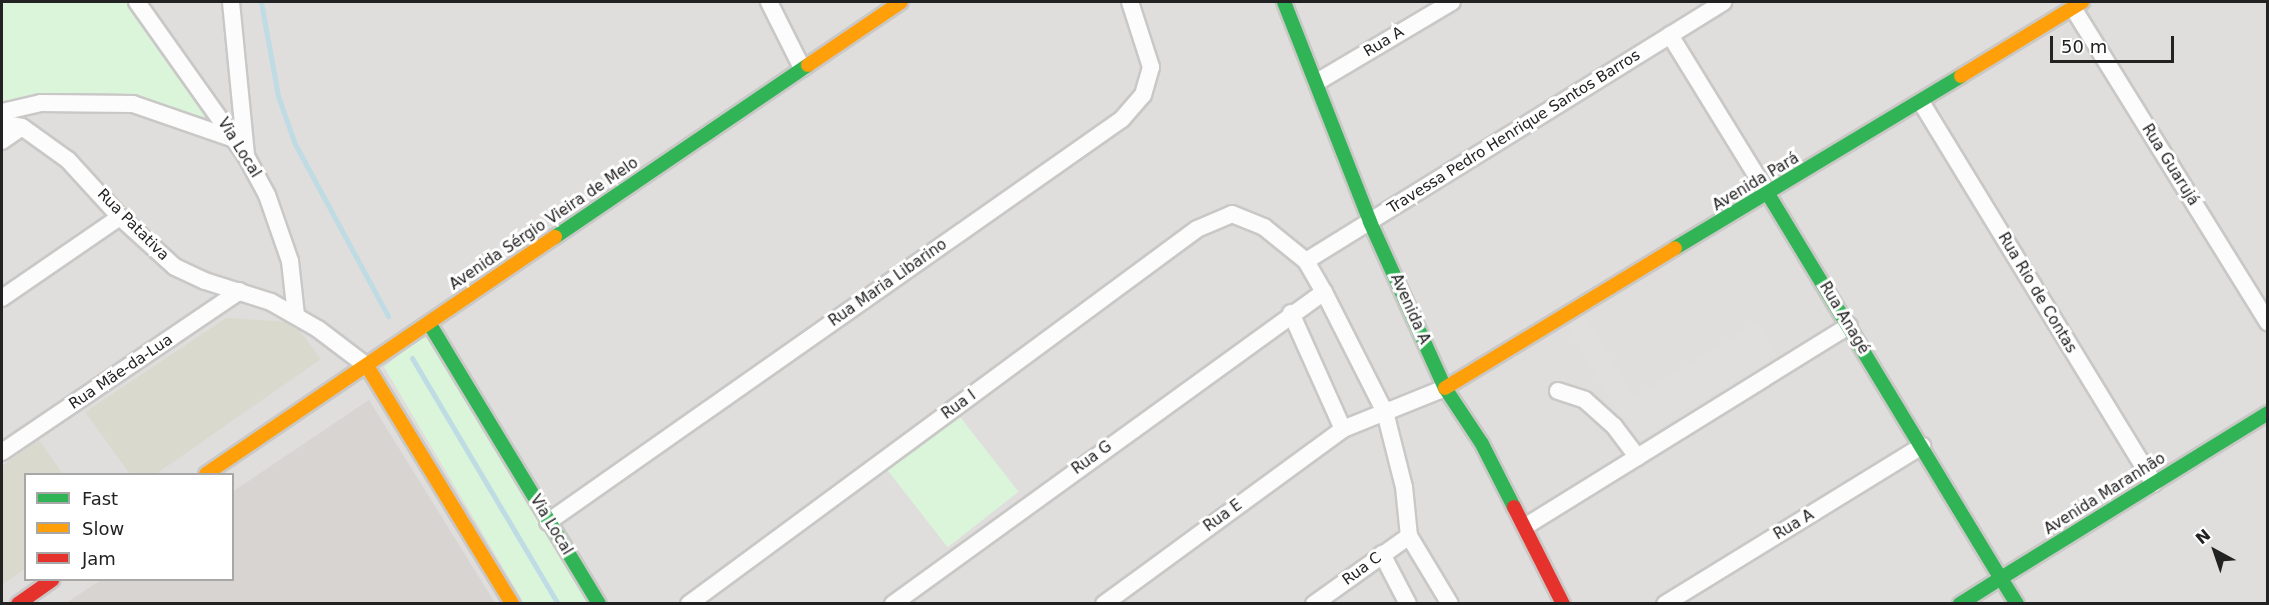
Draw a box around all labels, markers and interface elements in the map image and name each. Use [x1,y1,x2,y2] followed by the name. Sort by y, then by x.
[1361,23,1407,61] street label: Rua A
[2053,24,2178,62] scale bar
[2061,36,2107,57] text: 50 m
[1384,46,1644,218] street label: Travessa Pedro Henrique Santos Barros
[214,115,264,181] street label: Via Local
[2138,121,2202,209] street label: Rua Guarujá
[1710,149,1802,215] street label: Avenida Pará
[446,154,642,294] street label: Avenida Sérgio Vieira de Melo
[93,185,173,265] street label: Rua Patativa
[1994,230,2080,356] street label: Rua Rio de Contas
[826,236,950,330] street label: Rua Maria Libarino
[1387,271,1433,347] street label: Avenida A
[1815,279,1873,357] street label: Rua Anagé
[66,331,176,413] street label: Rua Mãe-da-Lua
[938,387,980,423] street label: Rua I
[1069,438,1115,478] street label: Rua G
[2041,449,2169,539] street label: Avenida Maranhão
[24,473,234,581] legend
[82,488,118,509] text: Fast
[526,492,576,558] street label: Via Local
[1200,496,1246,536] street label: Rua E
[1771,506,1817,544] street label: Rua A
[82,518,124,539] text: Slow
[2185,521,2245,581] north arrow
[2192,525,2214,548] text: N
[82,548,116,569] text: Jam
[1339,549,1385,589] street label: Rua C

